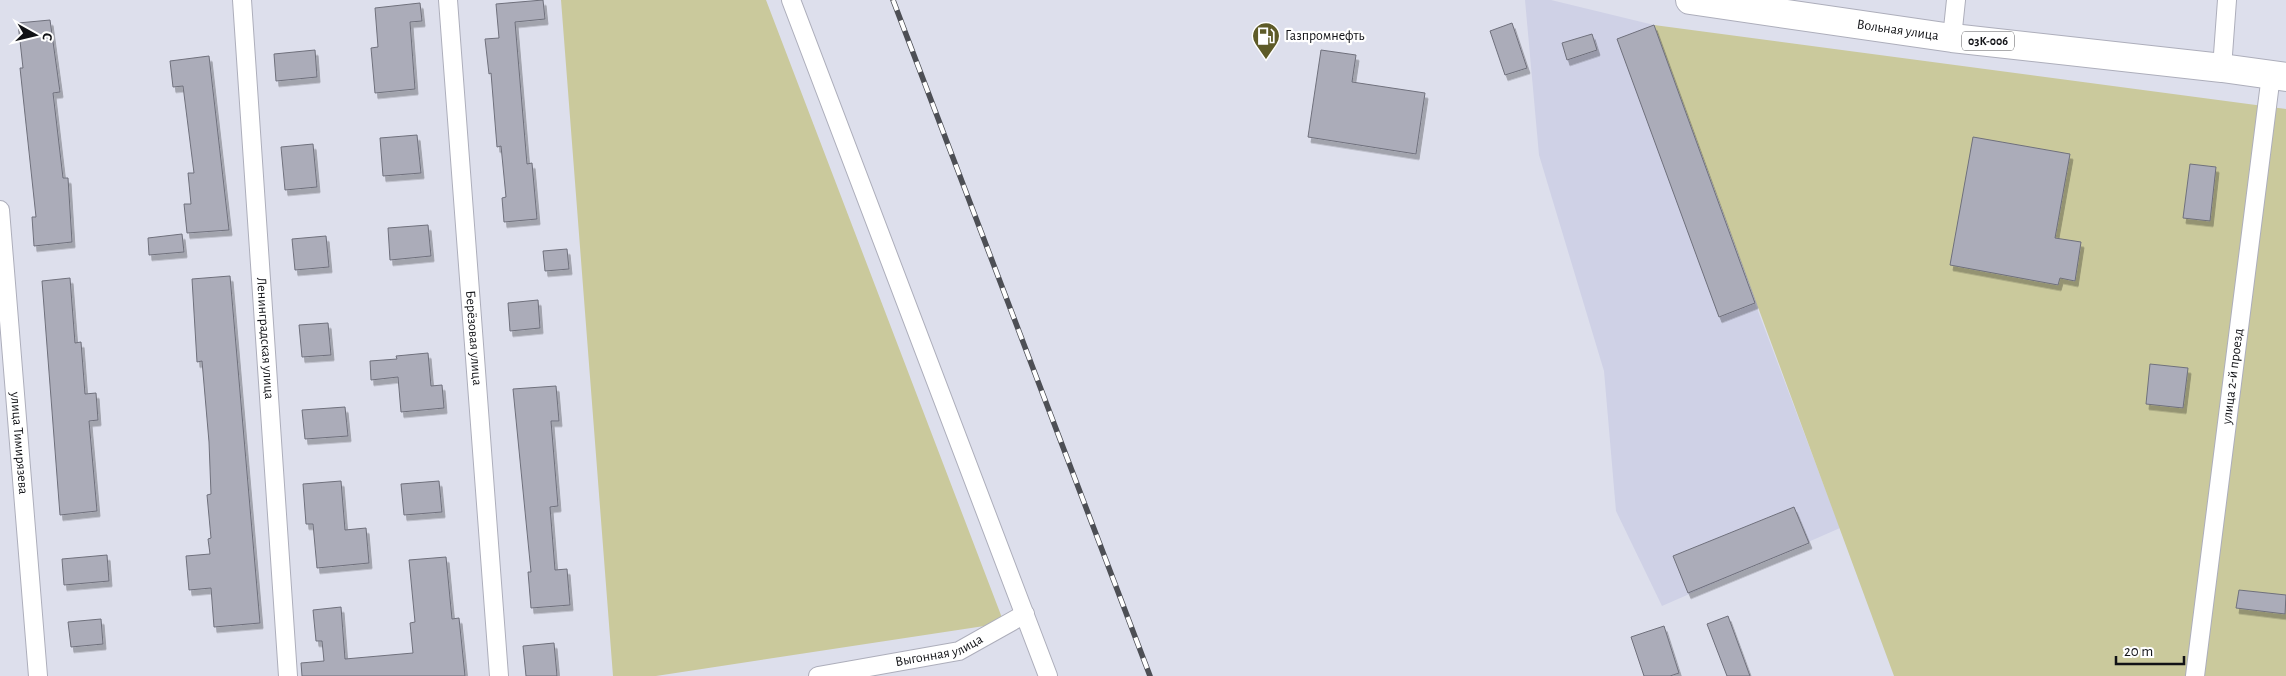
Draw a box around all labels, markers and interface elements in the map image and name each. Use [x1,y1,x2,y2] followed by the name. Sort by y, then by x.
[10,10,60,60] north arrow
[1856,17,1940,43] street label: Вольная улица
[1251,21,1281,60] fuel station icon: Газпромнефть
[1285,29,1364,43] place label: Газпромнефть
[1962,31,2014,50] road number: 03К-006
[39,32,54,42] text: С
[254,277,276,400] street label: Ленинградская улица
[463,290,484,387] street label: Берёзовая улица
[2220,328,2246,426] street label: улица 2-й проезд
[8,390,30,496] street label: улица Тимирязева
[894,632,986,669] street label: Выгонная улица
[2116,634,2184,666] scale bar
[2124,644,2153,659] text: 20 m

